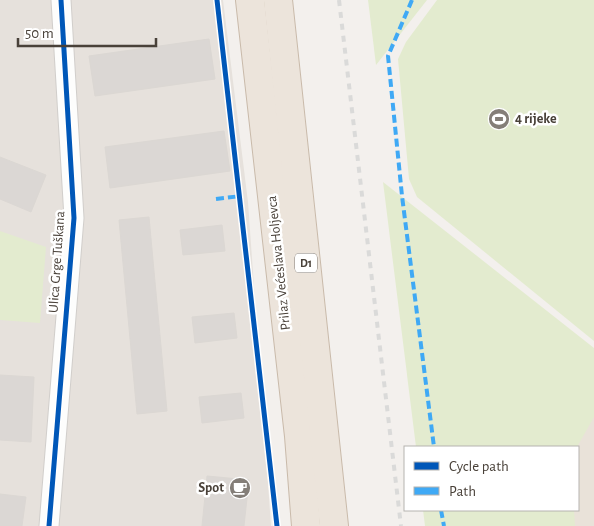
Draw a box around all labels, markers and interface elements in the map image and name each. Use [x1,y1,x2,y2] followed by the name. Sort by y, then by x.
[18,15,155,47] scale bar
[25,26,54,41] text: 50 m
[487,107,511,131] sports icon: 4 rijeke
[515,112,557,126] place label: 4 rijeke
[265,195,293,331] street label: Prilaz Većeslava Holjevca
[46,210,68,313] street label: Ulica Grge Tuškana
[295,254,317,272] road number: D1
[404,446,579,511] legend
[449,459,509,474] text: Cycle path
[228,476,252,500] cafe icon: Spot
[198,481,224,495] place label: Spot
[449,484,476,499] text: Path

